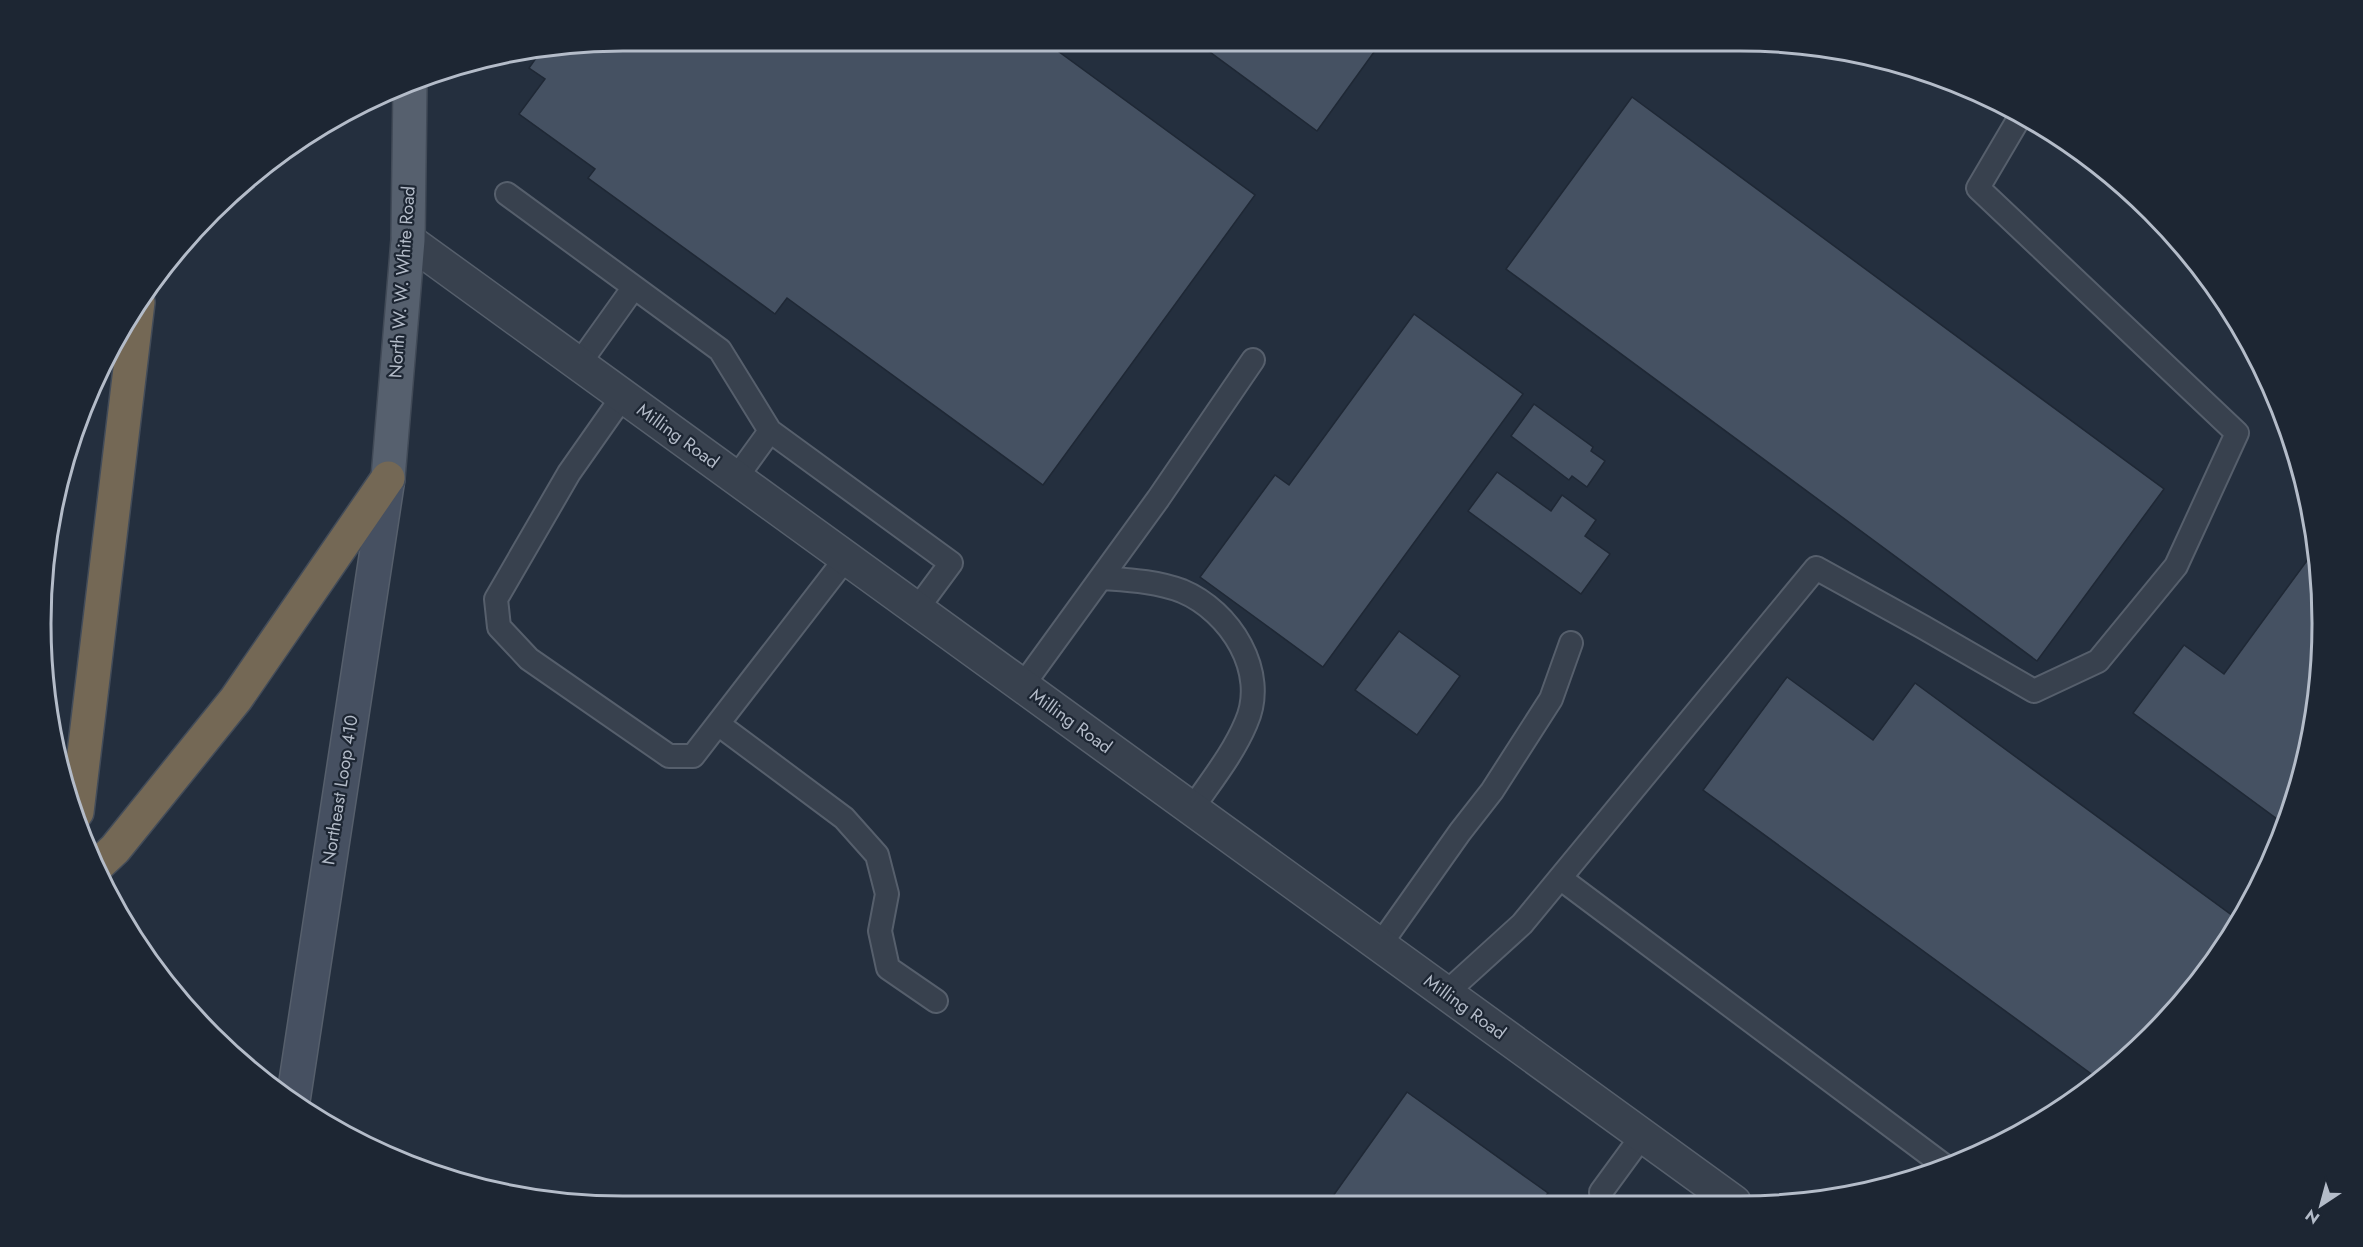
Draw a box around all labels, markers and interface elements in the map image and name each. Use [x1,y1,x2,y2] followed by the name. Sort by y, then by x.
[382,185,422,379] street label: North W. W. White Road
[631,397,725,475] street label: Milling Road
[1024,682,1118,760] street label: Milling Road
[315,713,365,867] street label: Northeast Loop 410
[1418,968,1512,1046] street label: Milling Road
[2291,1175,2351,1235] north arrow
[2301,1204,2324,1230] text: N

